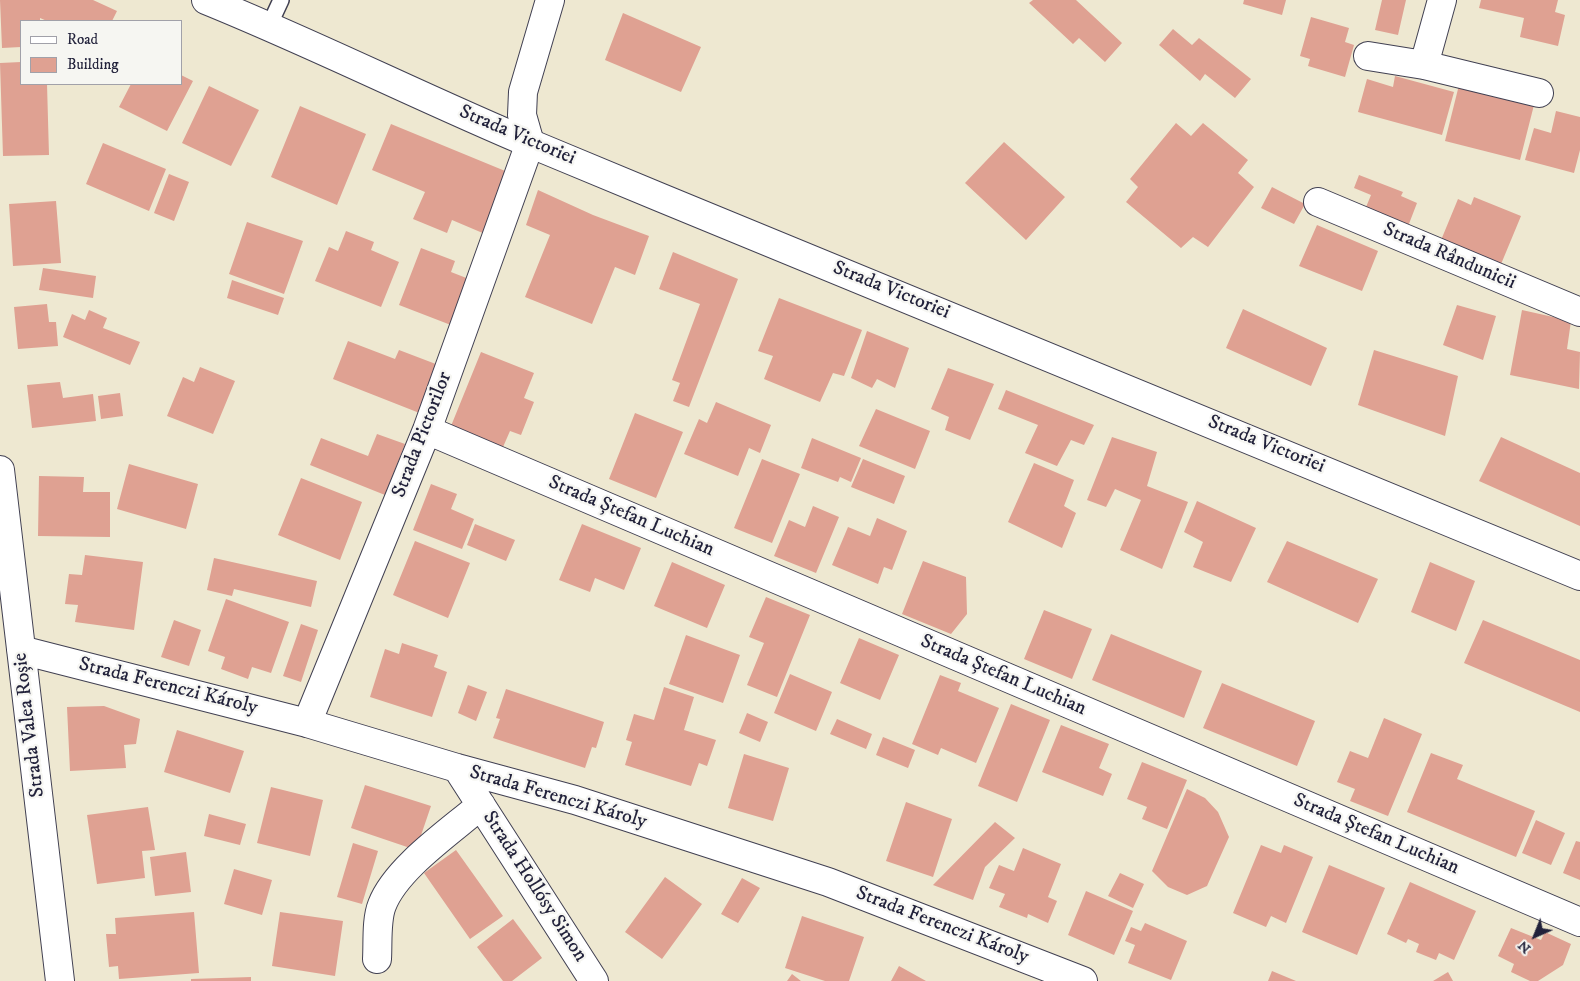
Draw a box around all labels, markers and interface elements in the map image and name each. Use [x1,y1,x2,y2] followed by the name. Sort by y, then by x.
[20,20,182,85] legend
[67,30,98,49] text: Road
[67,55,119,74] text: Building
[455,101,579,171] street label: Strada Victoriei
[1379,218,1519,296] street label: Strada Rândunicii
[829,257,953,325] street label: Strada Victoriei
[388,369,458,501] street label: Strada Pictorilor
[1204,411,1328,479] street label: Strada Victoriei
[545,471,717,563] street label: Strada Ștefan Luchian
[917,630,1089,722] street label: Strada Ștefan Luchian
[9,651,51,799] street label: Strada Valea Roșie
[76,653,260,721] street label: Strada Ferenczi Károly
[467,761,649,835] street label: Strada Ferenczi Károly
[1290,789,1462,881] street label: Strada Ștefan Luchian
[476,807,592,967] street label: Strada Hollósy Simon
[852,882,1032,970] street label: Strada Ferenczi Károly
[1510,911,1560,961] north arrow
[1514,936,1535,957] text: N

